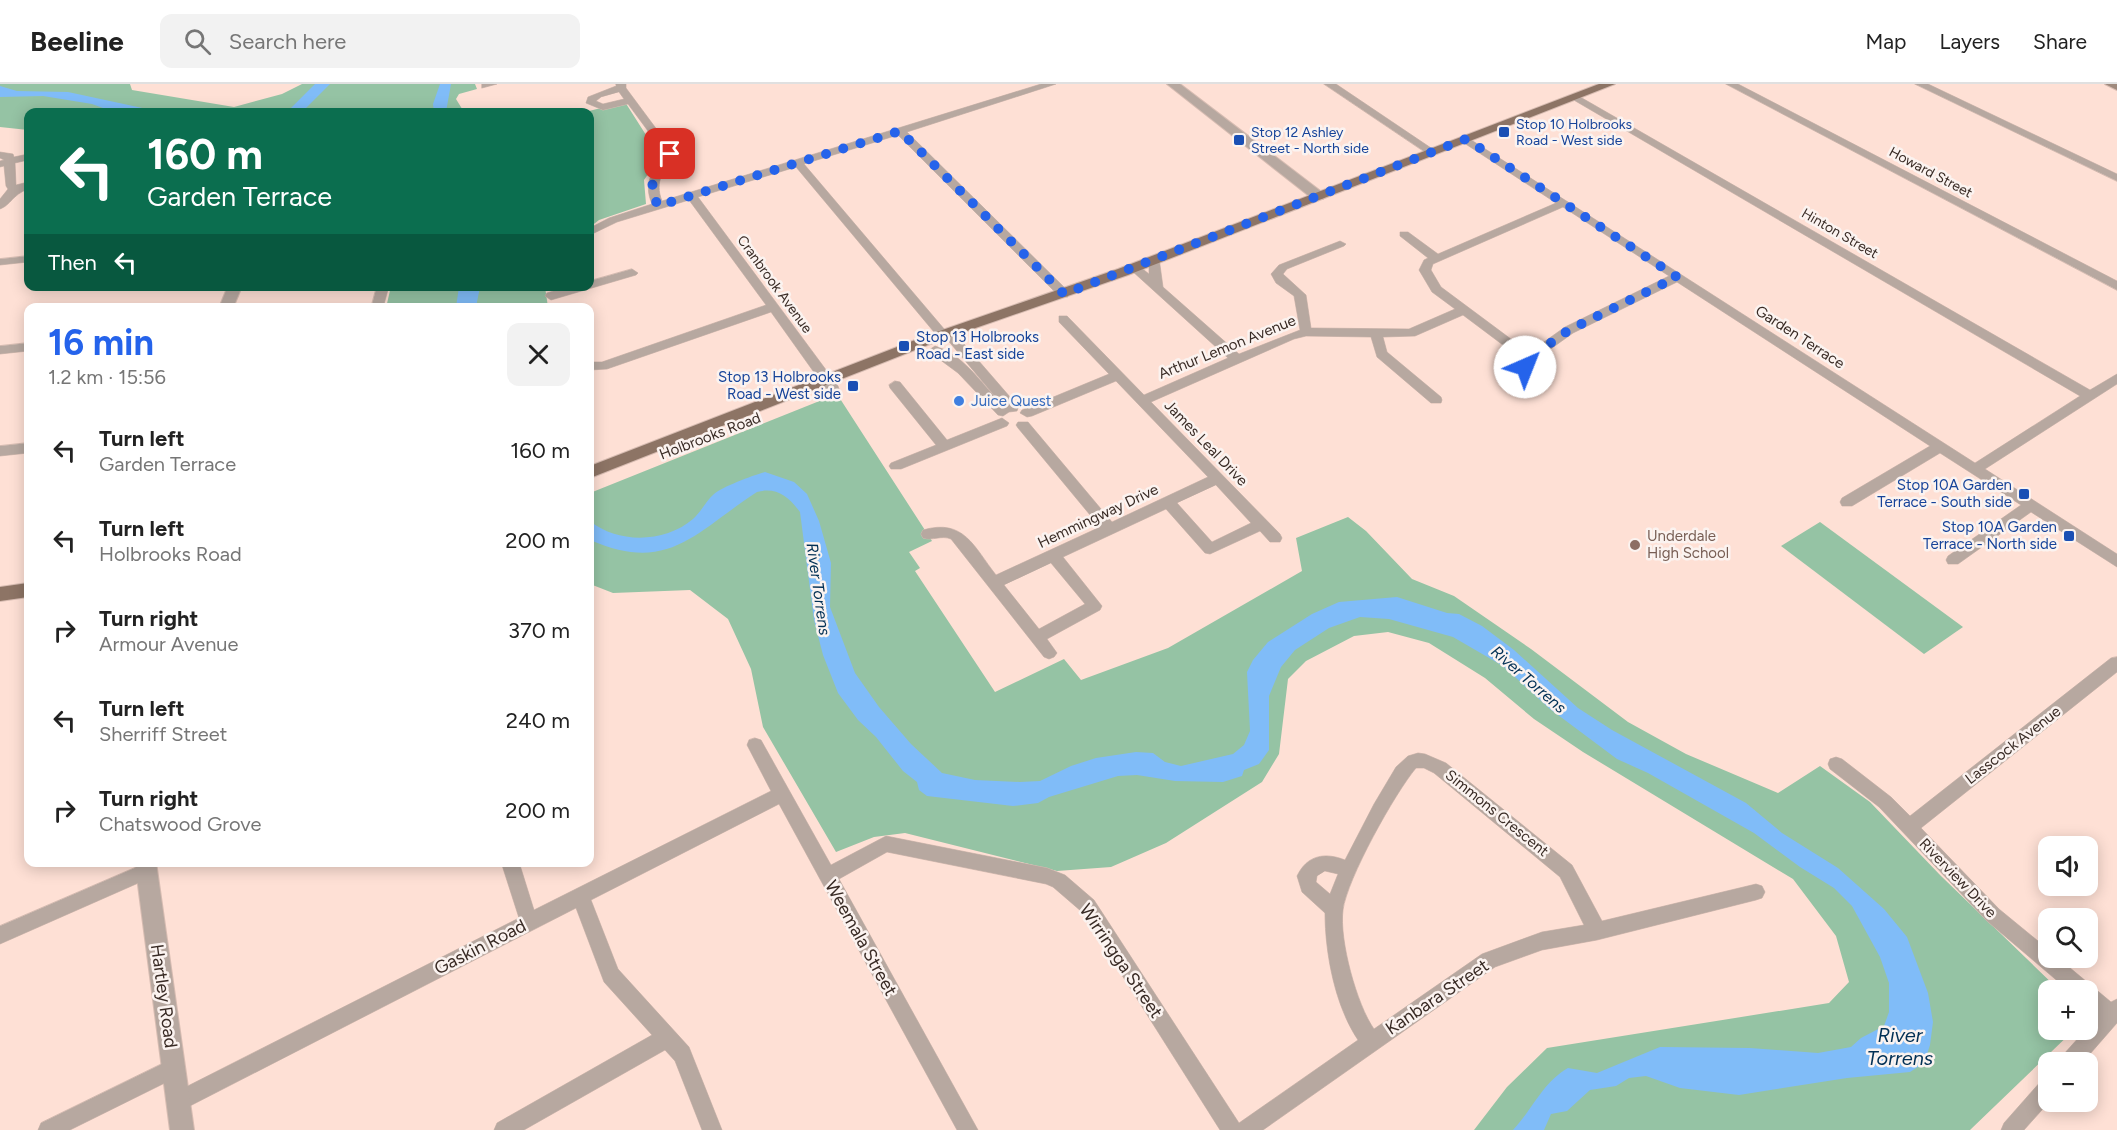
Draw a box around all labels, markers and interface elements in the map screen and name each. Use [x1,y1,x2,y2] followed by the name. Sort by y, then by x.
[160,14,580,68] search box
[30,24,124,58] text: Beeline
[181,25,214,58] icon: search
[229,28,346,55] text: Search here
[1866,29,1906,54] text: Map
[1939,29,2000,54] text: Layers
[2033,29,2087,54] text: Share
[1516,116,1632,149] place label: Stop 10 Holbrooks Road - West side
[1251,124,1369,157] place label: Stop 12 Ashley Street - North side
[1497,125,1511,139] marker: Stop 10 Holbrooks Road - West side
[644,128,695,179] pin
[147,129,263,180] text: 160 m
[48,132,126,210] icon: left
[1232,133,1246,147] marker: Stop 12 Ashley Street - North side
[653,137,686,170] icon: arrive
[1886,143,1975,202] street label: Howard Street
[147,180,332,213] text: Garden Terrace
[1799,205,1881,262] street label: Hinton Street
[733,232,816,337] street label: Cranbrook Avenue
[109,246,142,279] icon: left
[48,249,97,276] text: Then
[1752,301,1848,373] street label: Garden Terrace
[1156,311,1298,383] street label: Arthur Lemon Avenue
[48,321,154,364] text: 16 min
[507,323,570,386] button: close
[916,328,1039,363] place label: Stop 13 Holbrooks Road - East side
[1493,335,1557,399] position arrow
[897,339,911,353] marker: Stop 13 Holbrooks Road - East side
[48,365,166,389] text: 1.2 km · 15:56
[718,368,841,403] place label: Stop 13 Holbrooks Road - West side
[846,379,860,393] marker: Stop 13 Holbrooks Road - West side
[971,392,1052,410] place label: Juice Quest
[952,394,966,408] marker: Juice Quest
[1161,396,1251,490] street label: James Leal Drive
[657,408,763,464] street label: Holbrooks Road
[99,425,185,452] text: Turn left
[48,434,81,467] icon: left
[510,437,570,464] text: 160 m
[99,452,236,476] text: Garden Terrace
[1877,476,2012,511] place label: Stop 10A Garden Terrace - South side
[1035,480,1161,552] street label: Hemmingway Drive
[2017,487,2031,501] marker: Stop 10A Garden Terrace - South side
[99,515,185,542] text: Turn left
[1923,518,2057,553] place label: Stop 10A Garden Terrace - North side
[48,524,81,557] icon: left
[505,527,570,554] text: 200 m
[1647,527,1729,562] place label: Underdale High School
[2062,529,2076,543] marker: Stop 10A Garden Terrace - North side
[1628,538,1642,552] marker: Underdale High School
[99,542,242,566] text: Holbrooks Road
[803,542,834,637] water label: River Torrens
[99,605,198,632] text: Turn right
[48,614,81,647] icon: right
[508,617,570,644] text: 370 m
[99,632,238,656] text: Armour Avenue
[1487,642,1570,717] water label: River Torrens
[99,695,185,722] text: Turn left
[1962,702,2064,788] street label: Lasscock Avenue
[48,704,81,737] icon: left
[506,707,570,734] text: 240 m
[99,722,227,746] text: Sherriff Street
[1442,766,1552,860] street label: Simmons Crescent
[99,785,198,812] text: Turn right
[48,794,81,827] icon: right
[505,797,570,824] text: 200 m
[99,812,261,836] text: Chatswood Grove
[1916,835,2000,921] street label: Riverview Drive
[2038,836,2098,1112] map controls
[2038,836,2098,896] button: sound
[820,876,902,1000] street label: Weemala Street
[1075,900,1167,1022] street label: Wirringga Street
[2038,908,2098,968] button: search
[430,914,530,980] street label: Gaskin Road
[146,943,182,1049] street label: Hartley Road
[1381,954,1493,1040] street label: Kanbara Street
[2038,980,2098,1040] button: +
[1867,1023,1934,1070] water label: River Torrens
[2038,1052,2098,1112] button: −

